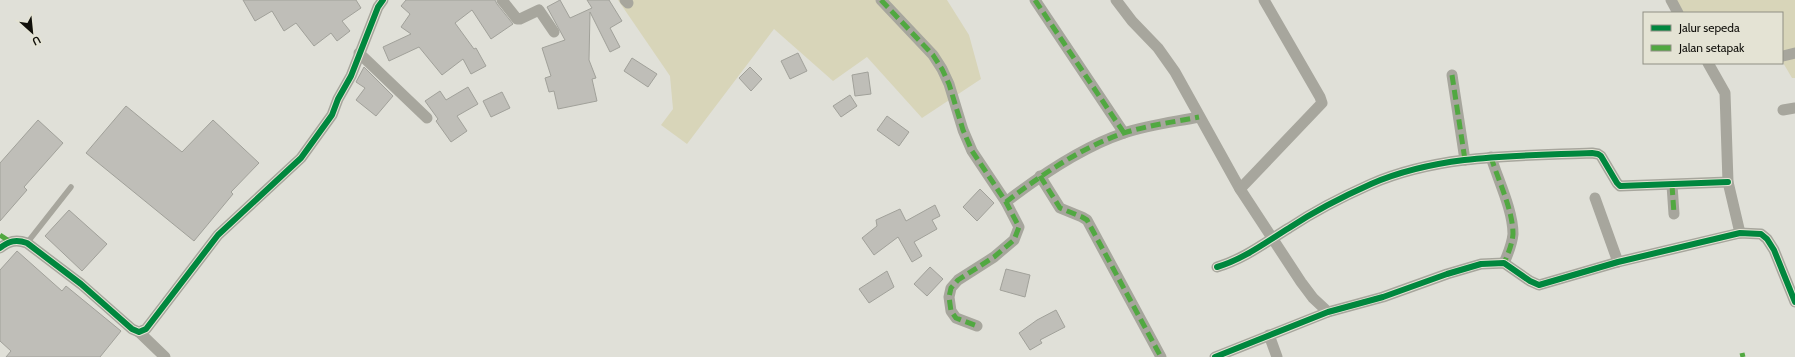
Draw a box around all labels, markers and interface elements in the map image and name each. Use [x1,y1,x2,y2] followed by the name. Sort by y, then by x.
[12,12,52,52] north arrow
[1643,12,1783,64] legend
[1678,20,1740,35] text: Jalur sepeda
[30,33,43,49] text: U
[1678,40,1745,55] text: Jalan setapak

